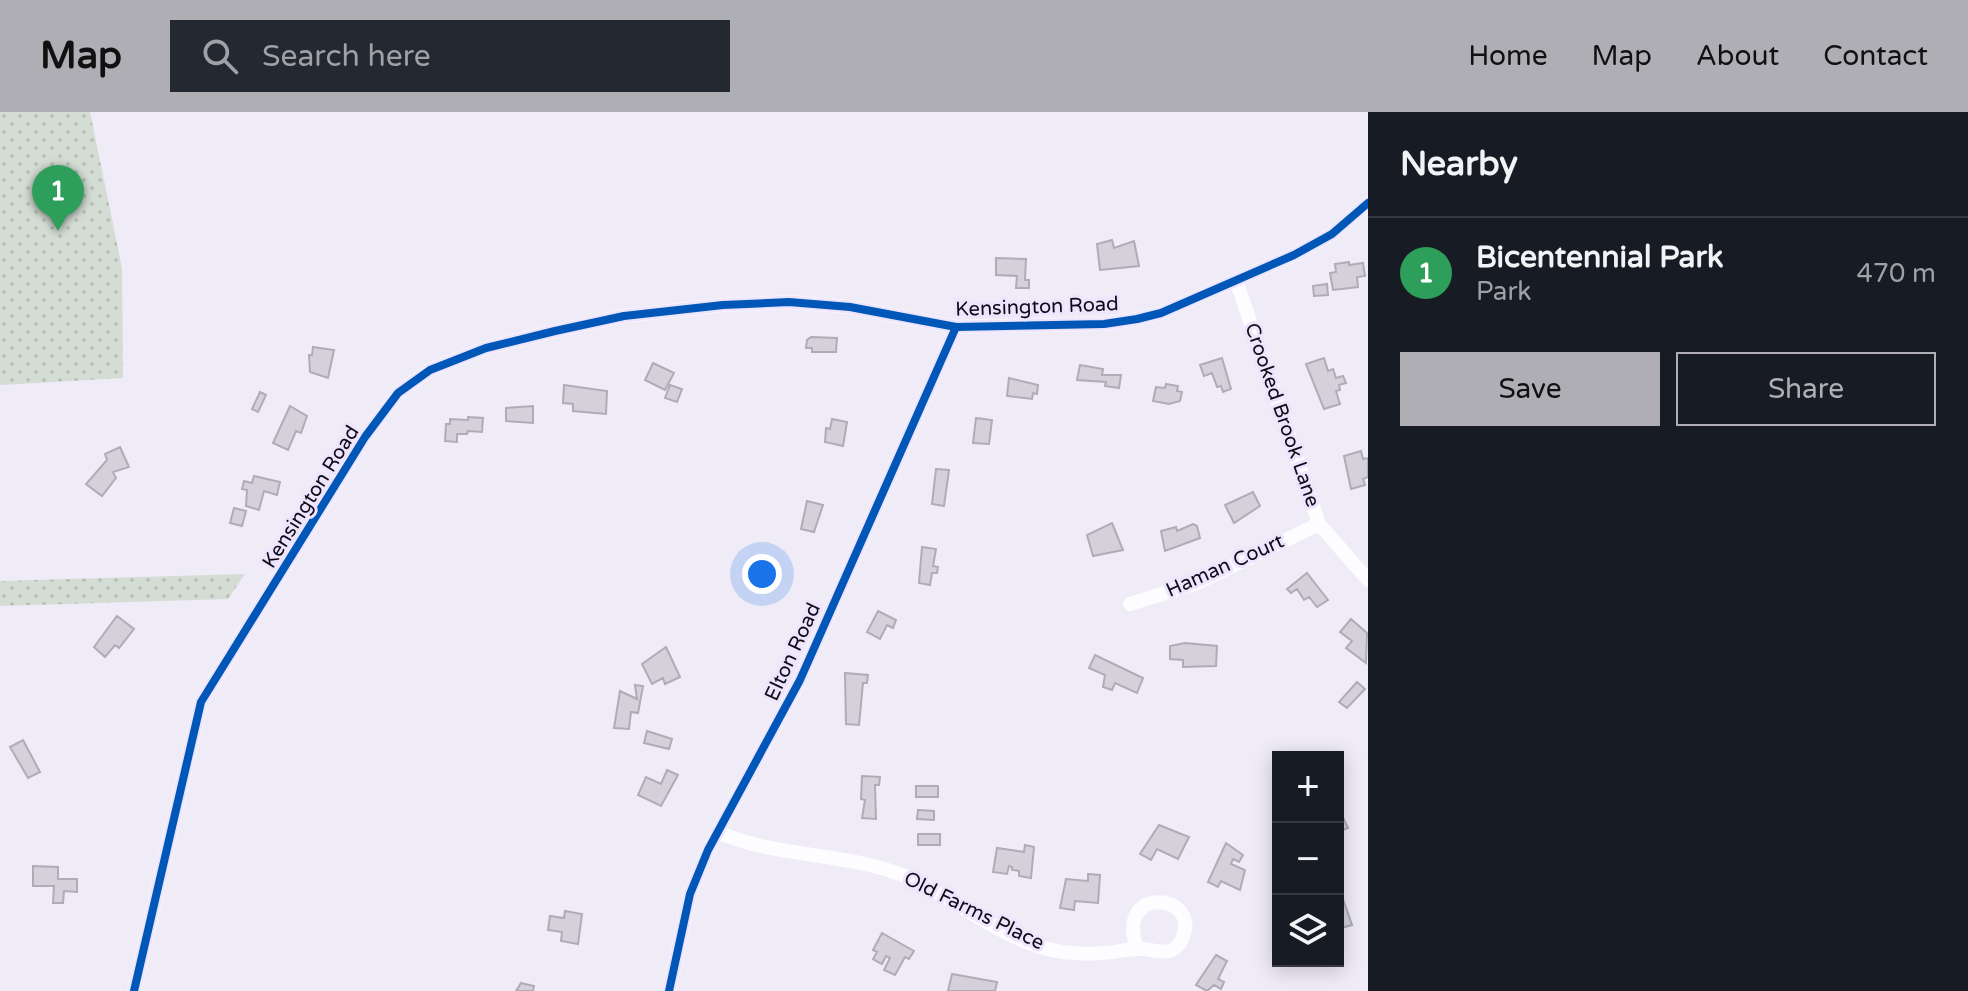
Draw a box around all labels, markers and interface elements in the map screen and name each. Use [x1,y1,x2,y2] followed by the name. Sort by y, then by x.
[170,20,730,92] search box
[40,33,122,79] text: Map
[198,34,242,78] icon: search
[262,38,431,75] text: Search here
[1468,39,1548,73] text: Home
[1592,39,1652,73] text: Map
[1696,39,1779,73] text: About
[1823,39,1928,73] text: Contact
[1400,144,1518,185] text: Nearby
[32,165,84,231] pin: 1
[1476,239,1723,276] text: Bicentennial Park
[1418,258,1434,289] text: 1
[1856,258,1936,289] text: 470 m
[1476,276,1532,307] text: Park
[955,292,1119,322] street label: Kensington Road
[1239,320,1325,510] street label: Crooked Brook Lane
[1400,352,1660,426] button: Save
[1676,352,1936,426] button: Share
[257,421,365,573] street label: Kensington Road
[1162,529,1288,603] street label: Haman Court
[742,554,782,594] your location
[760,599,826,705] street label: Elton Road
[1272,751,1344,967] map controls
[1272,751,1344,823] button: +
[1272,823,1344,895] button: −
[900,867,1048,955] street label: Old Farms Place
[1272,895,1344,967] button: layers

